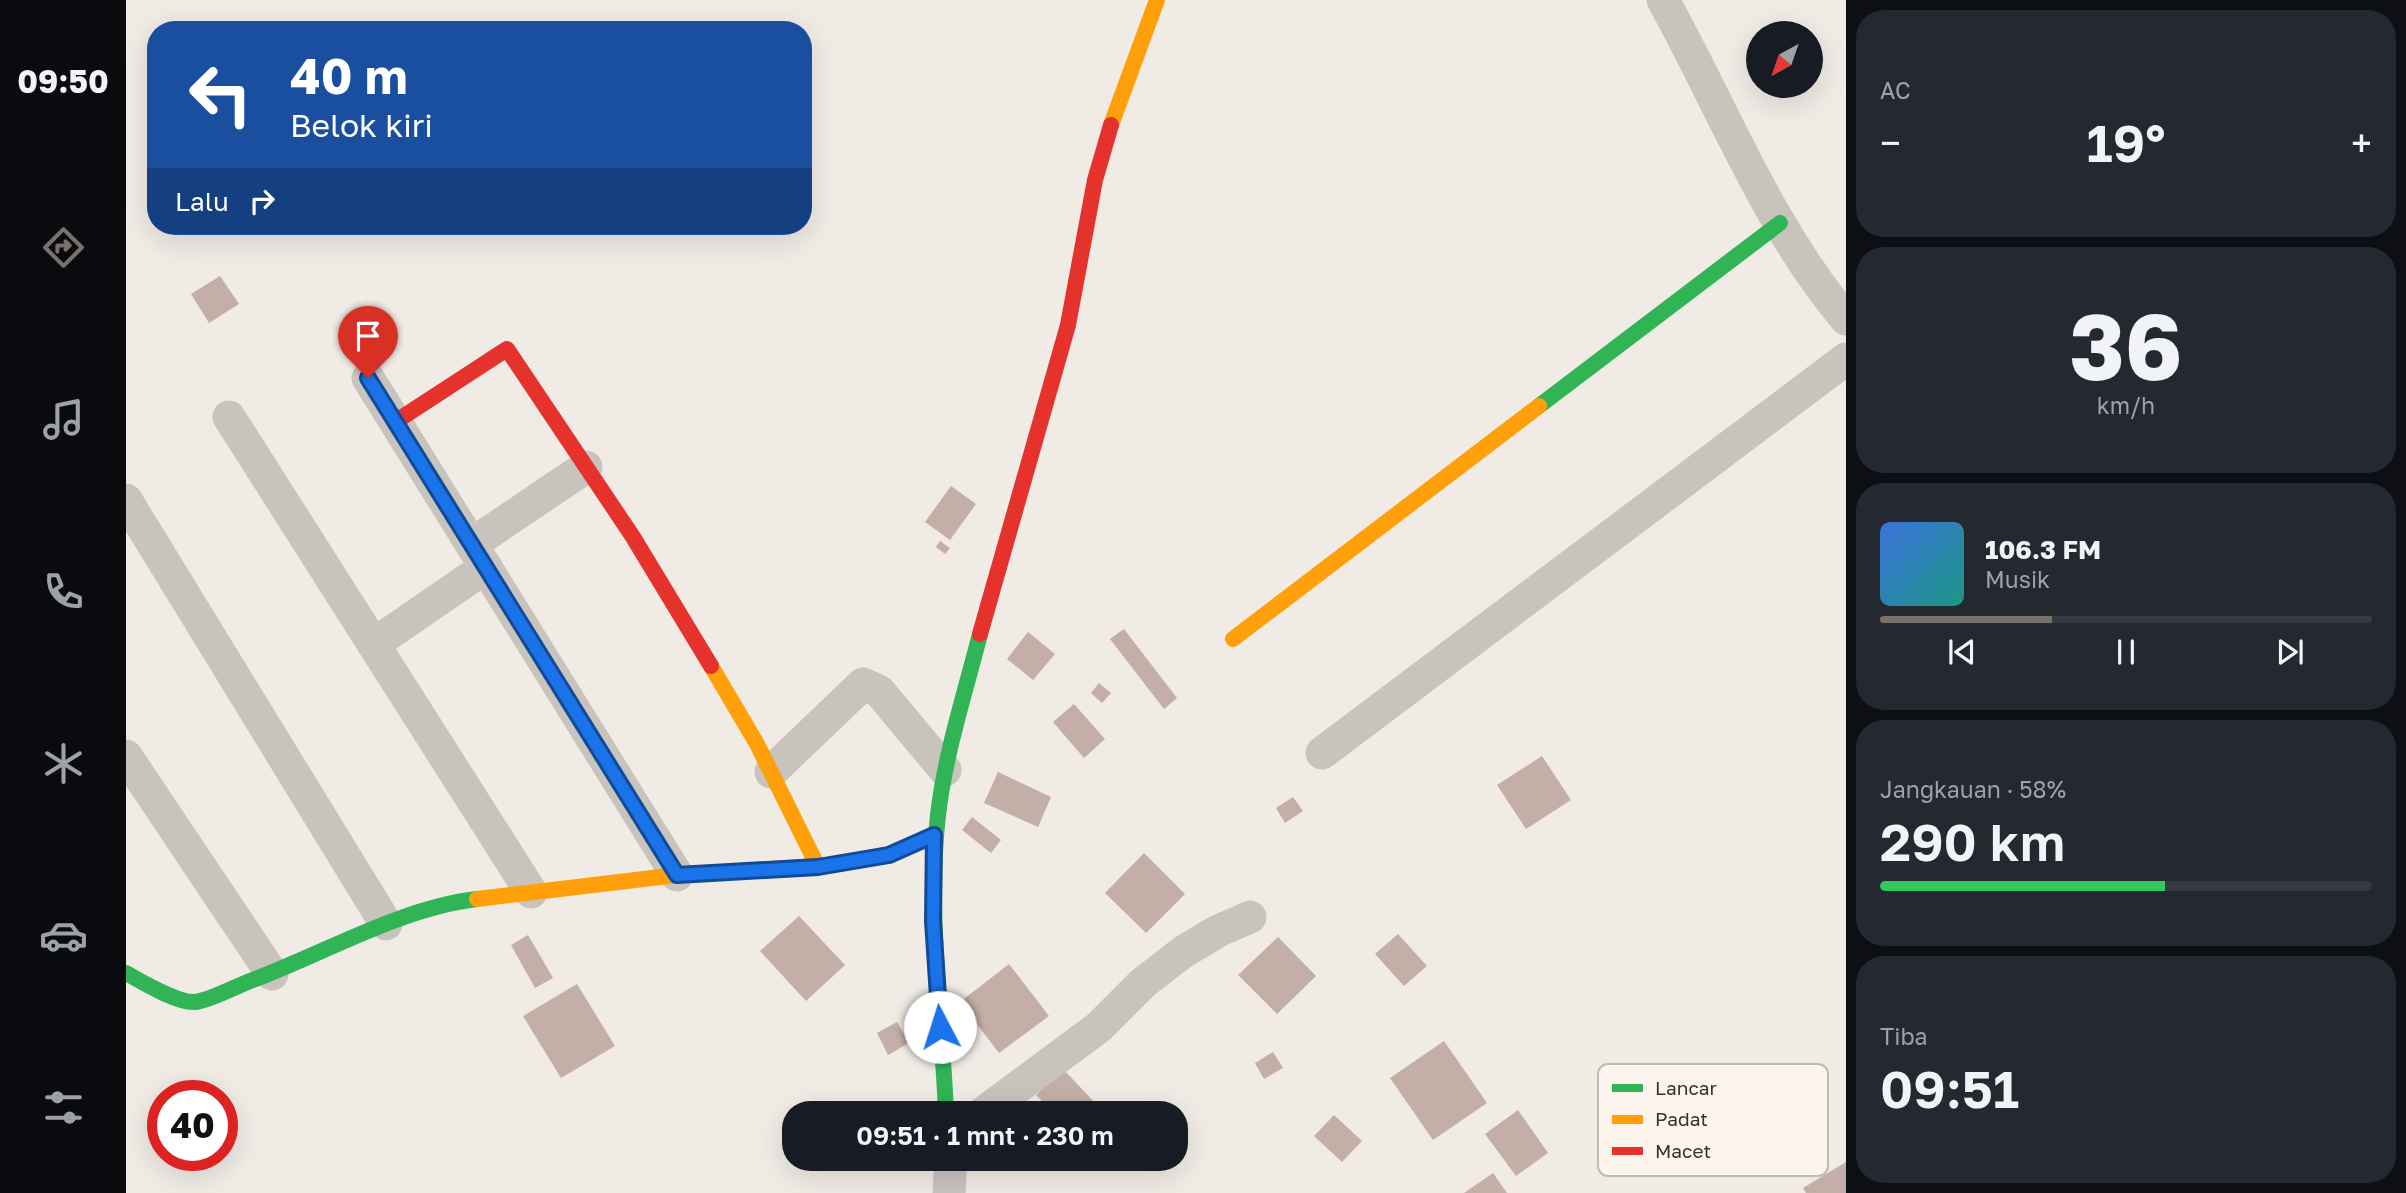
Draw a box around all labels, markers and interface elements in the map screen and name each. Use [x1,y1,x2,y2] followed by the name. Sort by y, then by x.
[1746,21,1824,98] north arrow
[1746,21,1823,98] map controls
[290,46,408,105] text: 40 m
[175,49,266,140] icon: left
[17,62,109,100] text: 09:50
[1880,76,1911,104] text: AC
[290,106,433,144] text: Belok kiri
[2087,111,2165,173] text: 19°
[1880,120,1901,165] text: −
[2351,120,2372,165] text: +
[243,182,281,220] icon: right
[175,186,229,217] text: Lalu
[39,223,88,272] icon: directions
[2069,291,2183,400] text: 36
[338,306,398,378] pin
[349,317,387,355] icon: arrive
[2097,391,2155,419] text: km/h
[39,395,88,444] icon: music
[1985,534,2101,565] text: 106.3 FM
[1985,565,2050,593] text: Musik
[39,567,88,616] icon: phone
[1943,633,1981,671] icon: previous
[2107,633,2145,671] icon: pause
[2271,633,2309,671] icon: next
[39,739,88,788] icon: climate
[1880,775,2066,803] text: Jangkauan · 58%
[1880,810,2065,872] text: 290 km
[39,911,88,960] icon: car
[903,990,977,1064] position arrow
[1880,1022,1928,1050] text: Tiba
[1880,1057,2019,1119] text: 09:51
[1598,1064,1828,1176] legend
[1655,1076,1718,1099] text: Lancar
[147,1080,238,1171] speed limit sign: 40
[39,1083,88,1132] icon: filters
[1655,1107,1708,1130] text: Padat
[856,1120,1114,1151] text: 09:51 · 1 mnt · 230 m
[1655,1139,1711,1162] text: Macet

